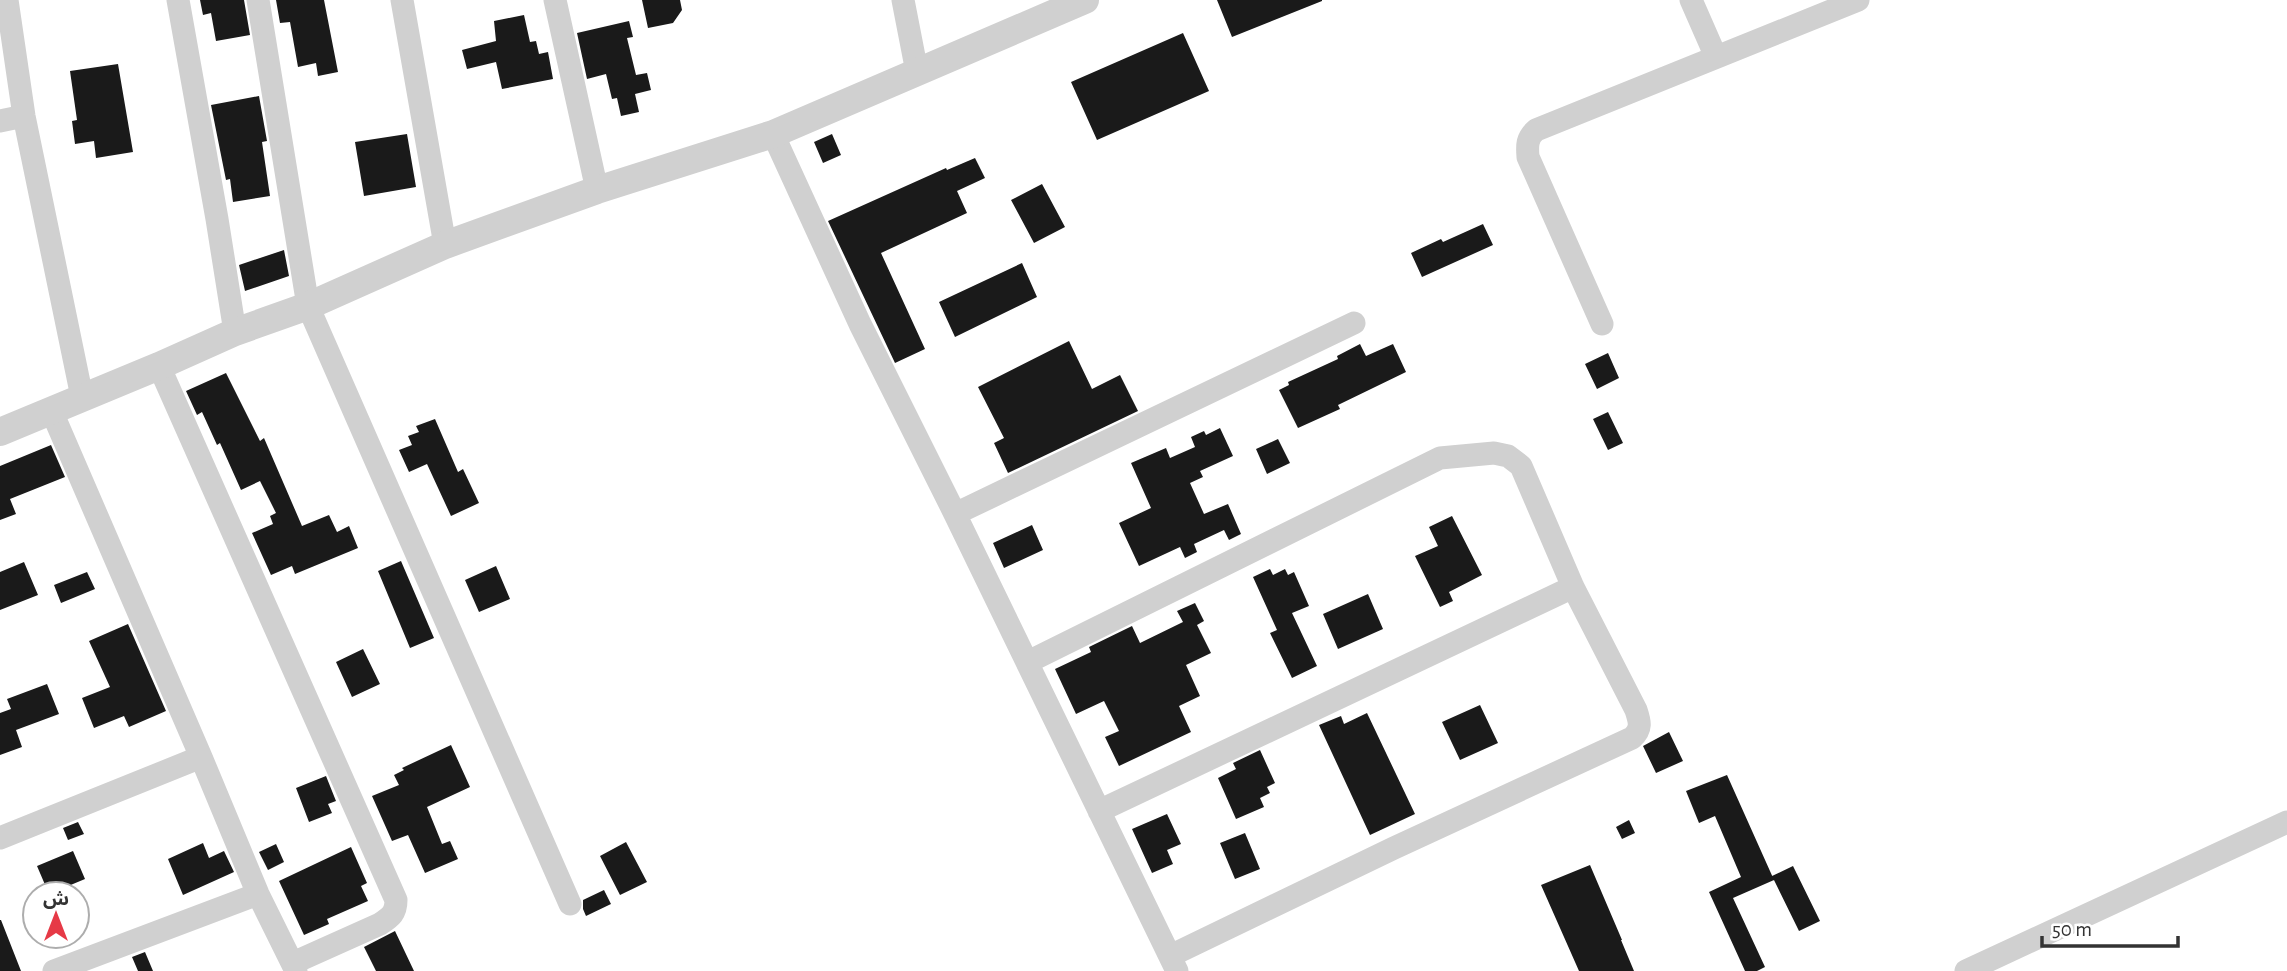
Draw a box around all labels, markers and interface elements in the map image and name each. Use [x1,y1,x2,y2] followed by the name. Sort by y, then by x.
[21,880,91,950] north arrow
[43,890,69,909] text: ش
[2042,904,2178,948] scale bar
[2052,919,2092,940] text: 50 m

